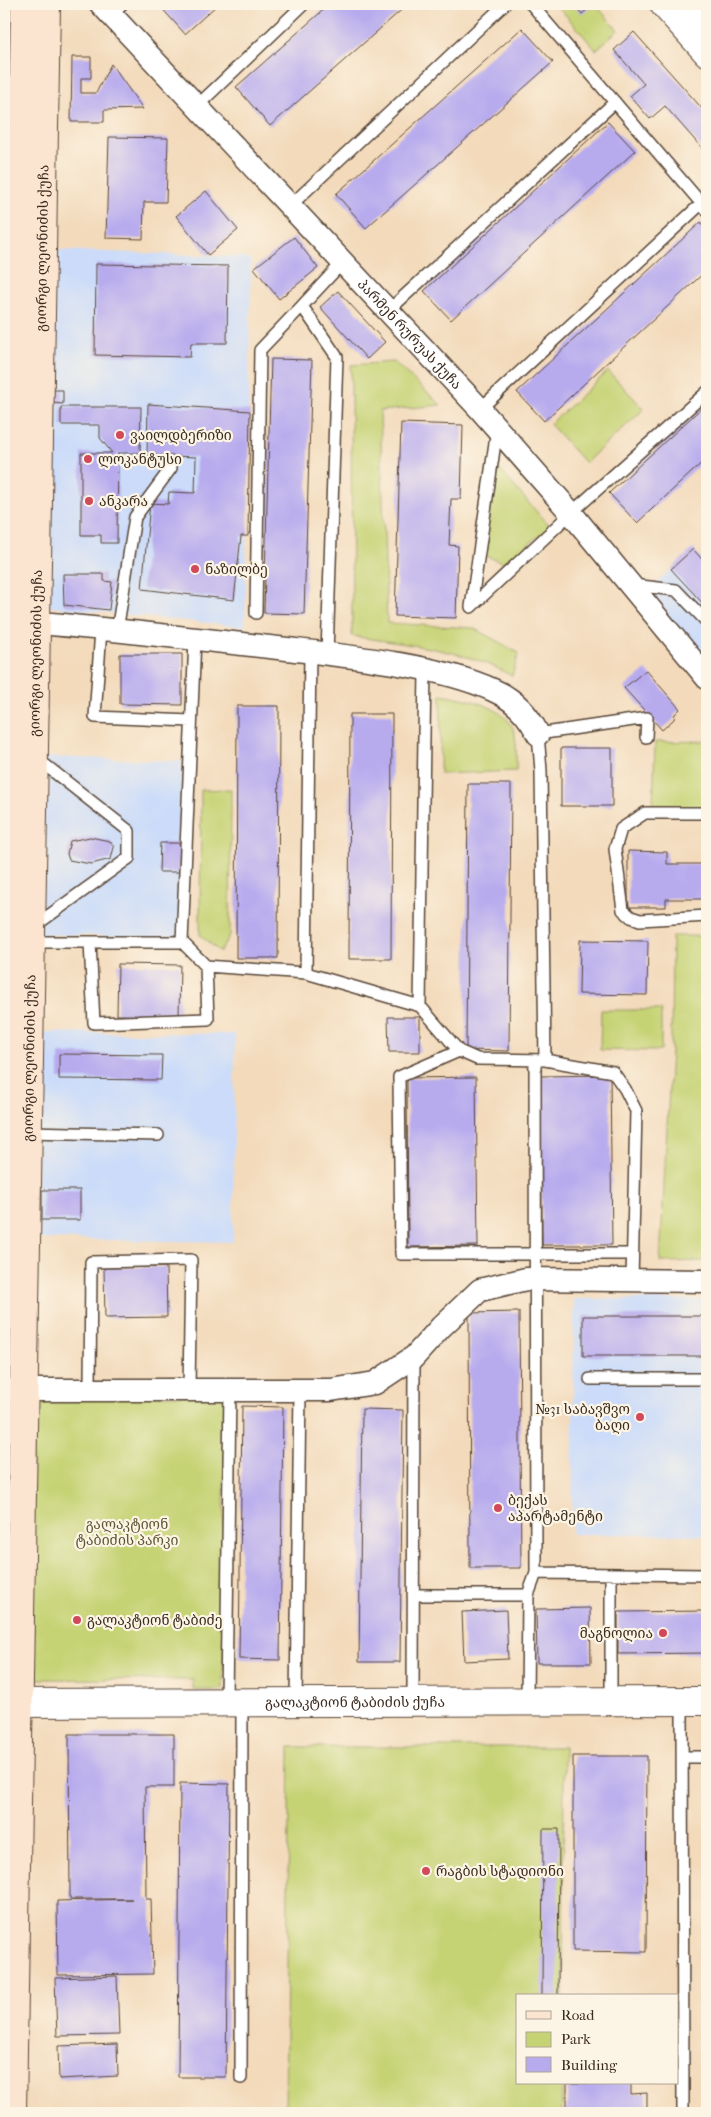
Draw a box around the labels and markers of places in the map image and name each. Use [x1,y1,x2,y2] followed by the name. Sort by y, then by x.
[130,427,232,444] place label: ვაილდბერიზი
[114,429,126,441] marker: ვაილდბერიზი
[98,451,182,468] place label: ლოკანტუსი
[82,453,94,465] marker: ლოკანტუსი
[99,493,148,510] place label: ანკარა
[83,495,95,507] marker: ანკარა
[205,561,268,578] place label: ნაზილბე
[189,563,201,575] marker: ნაზილბე
[536,1401,630,1434] place label: №31 საბავშვო ბაღი
[634,1411,646,1423] marker: №31 საბავშვო ბაღი
[508,1492,603,1525] place label: ბექას აპარტამენტი
[492,1502,504,1514] marker: ბექას აპარტამენტი
[87,1612,223,1629] place label: გალაკტიონ ტაბიძე
[71,1614,83,1626] marker: გალაკტიონ ტაბიძე
[580,1625,653,1642] place label: მაგნოლია
[657,1627,669,1639] marker: მაგნოლია
[436,1863,564,1880] place label: რაგბის სტადიონი
[420,1865,432,1877] marker: რაგბის სტადიონი

